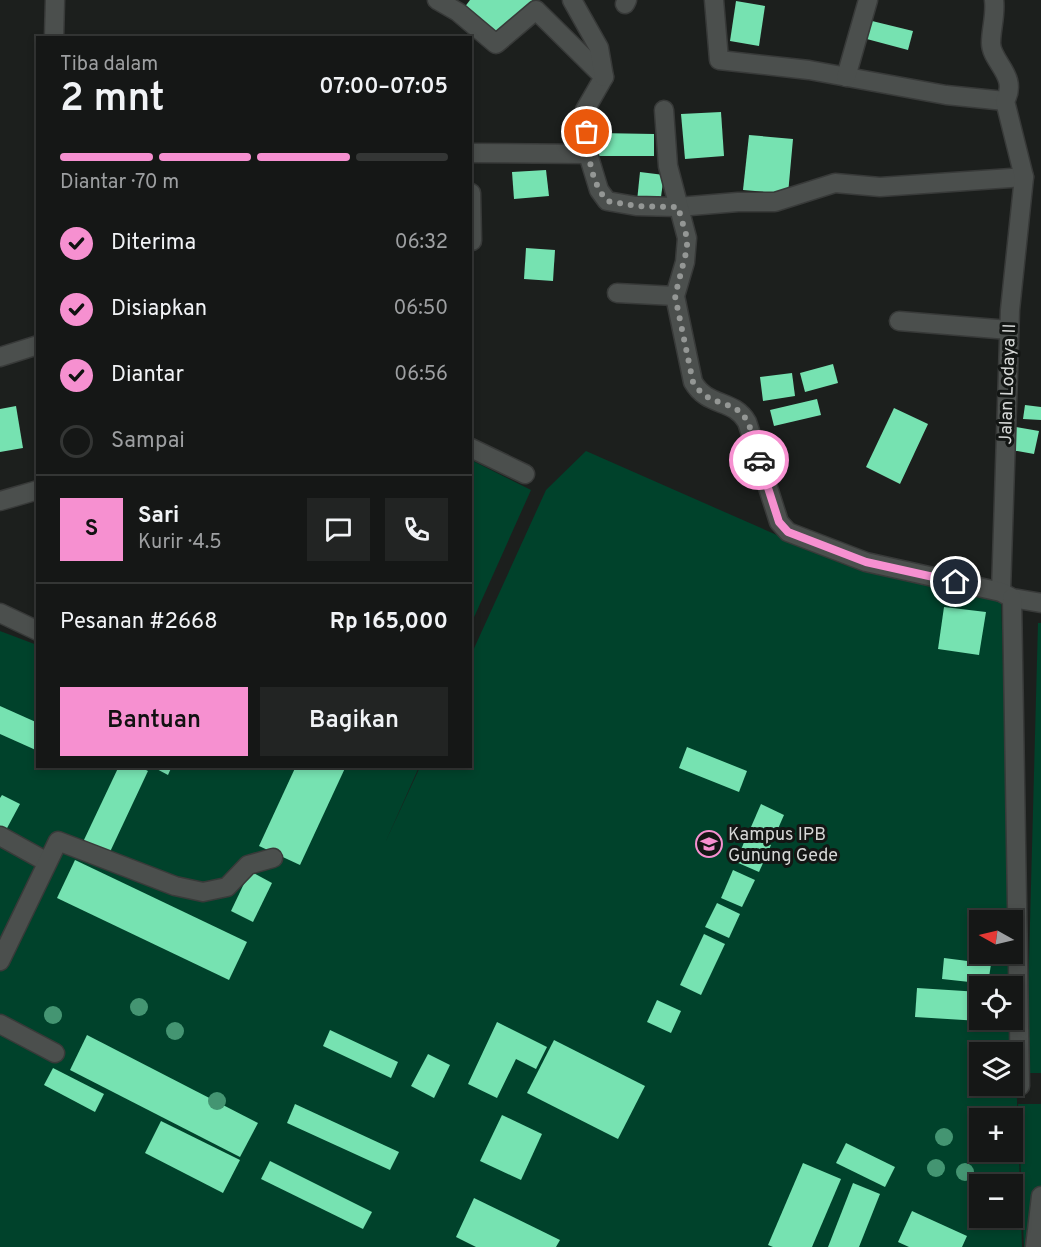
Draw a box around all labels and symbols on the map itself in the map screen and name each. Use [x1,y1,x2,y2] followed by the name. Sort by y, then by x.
[561,106,612,157] pin
[995,323,1022,445] street label: Jalan Lodaya II
[729,430,789,490] courier
[930,556,981,607] pin
[728,824,838,868] place label: Kampus IPB Gunung Gede
[694,829,724,859] school or university icon: Kampus IPB Gunung Gede
[969,910,1023,964] north arrow

